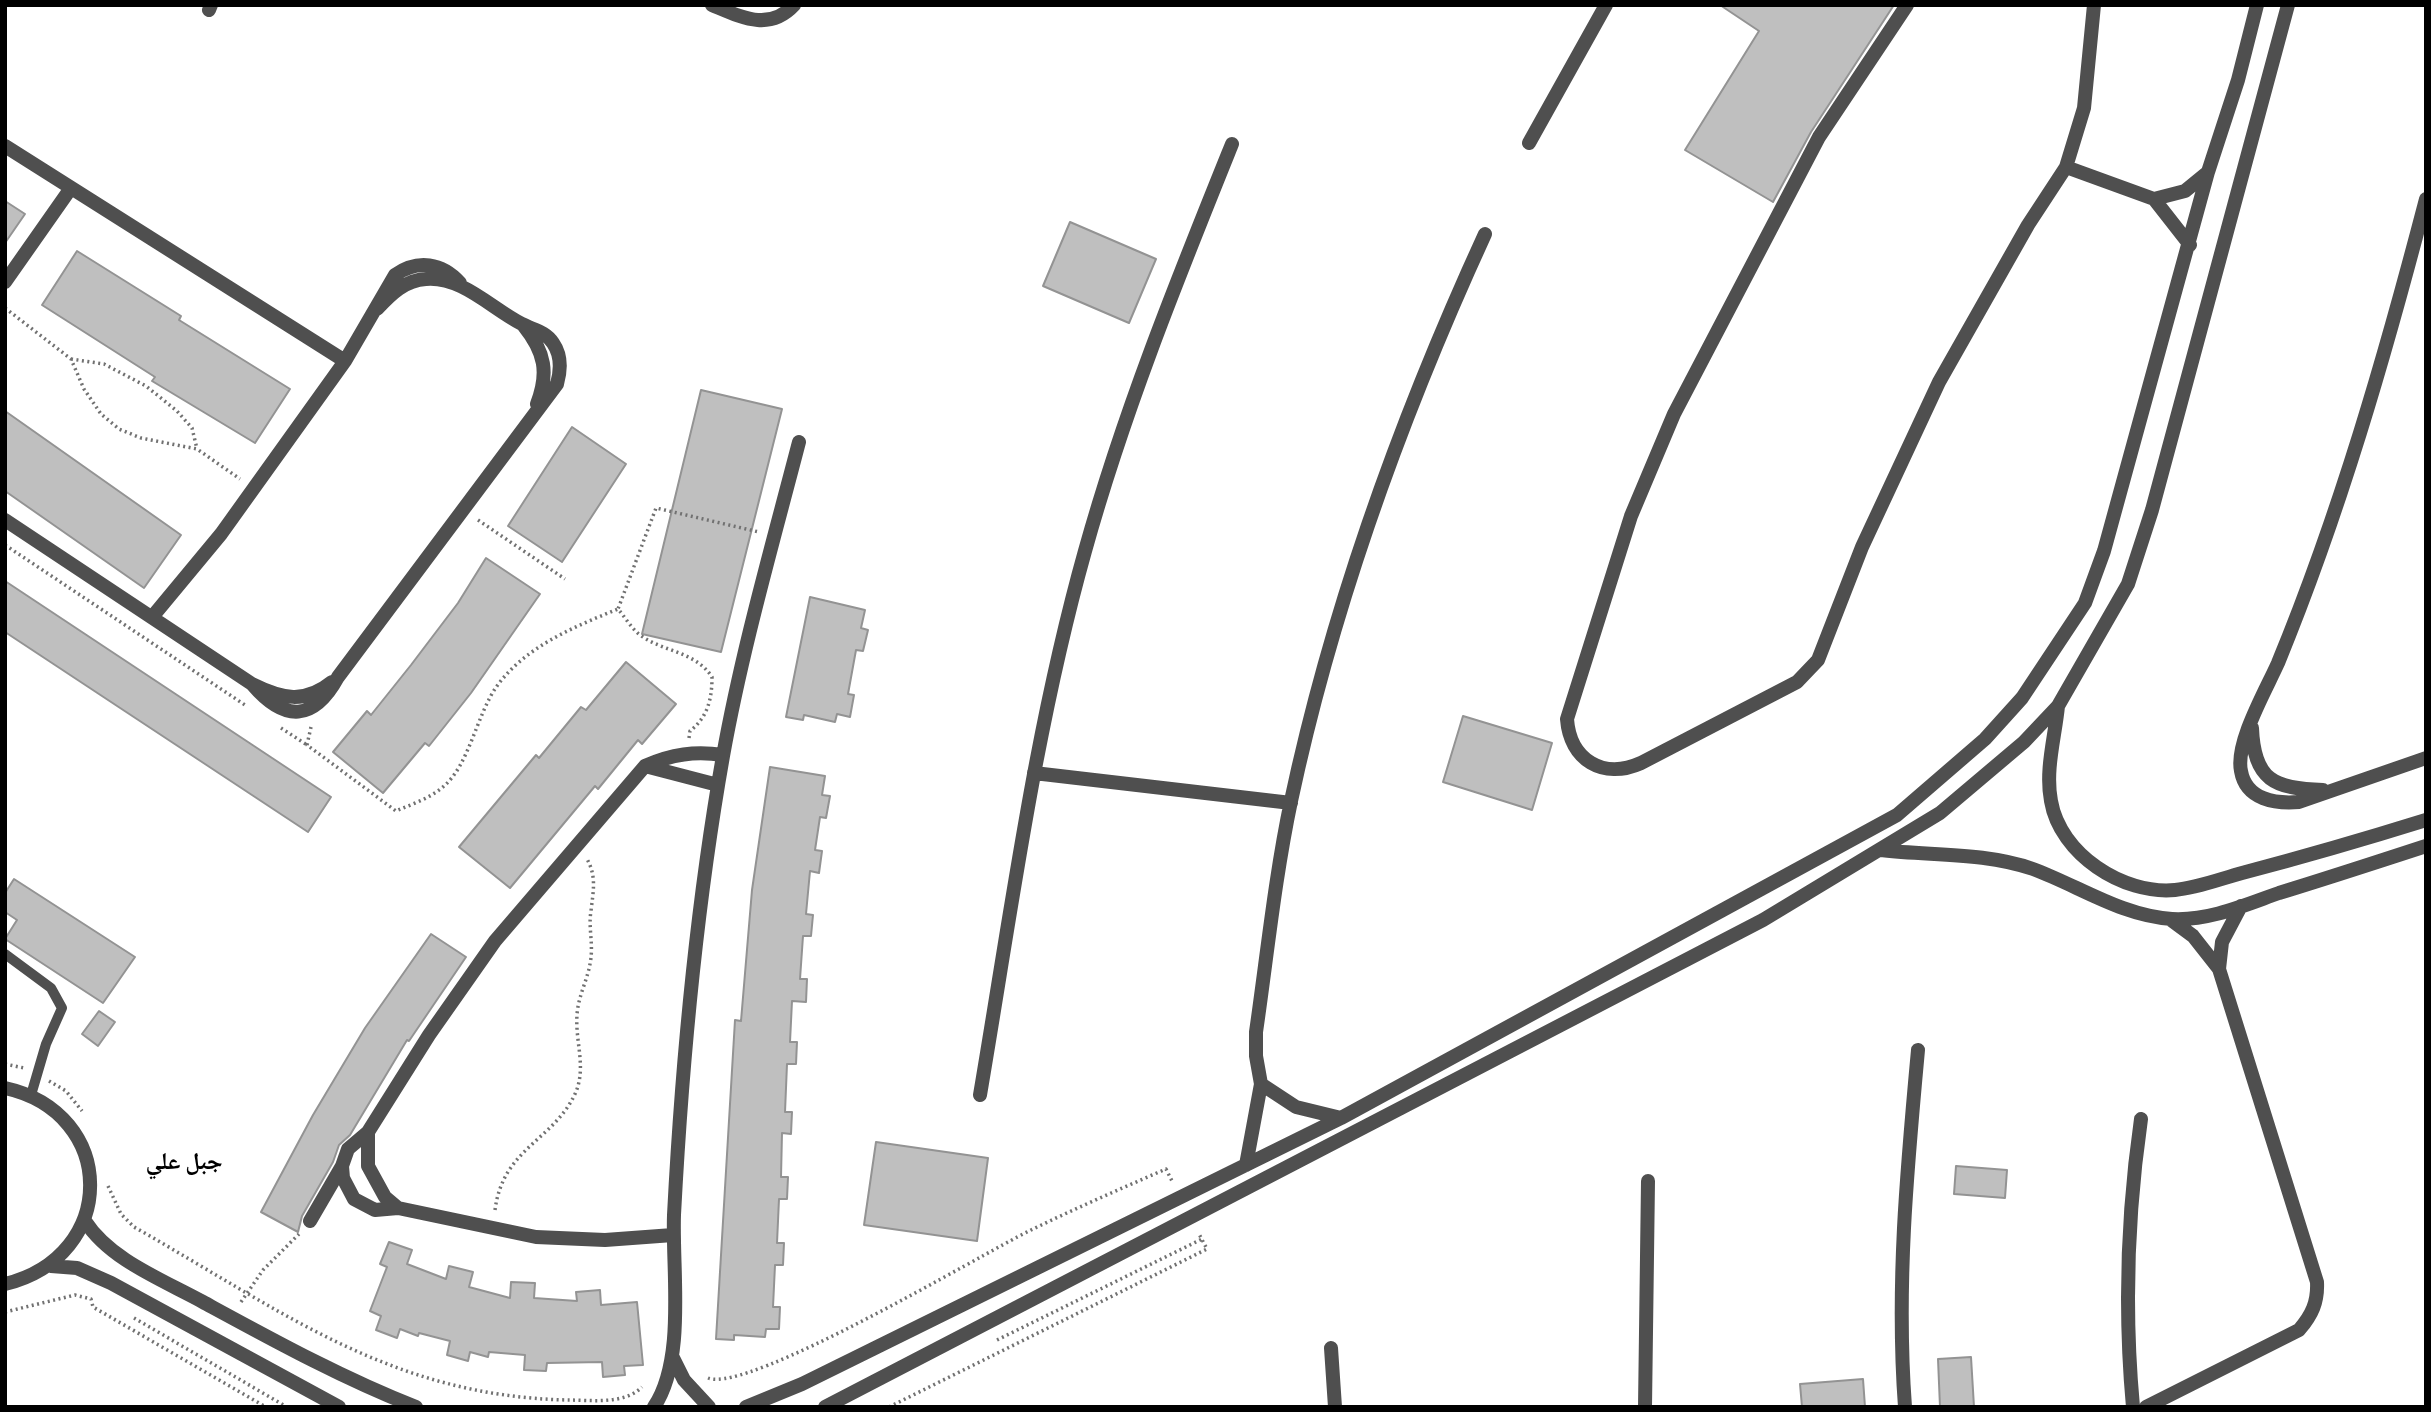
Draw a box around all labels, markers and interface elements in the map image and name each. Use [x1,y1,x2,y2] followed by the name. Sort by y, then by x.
[145,1148,223,1176] district label: جبل علي

